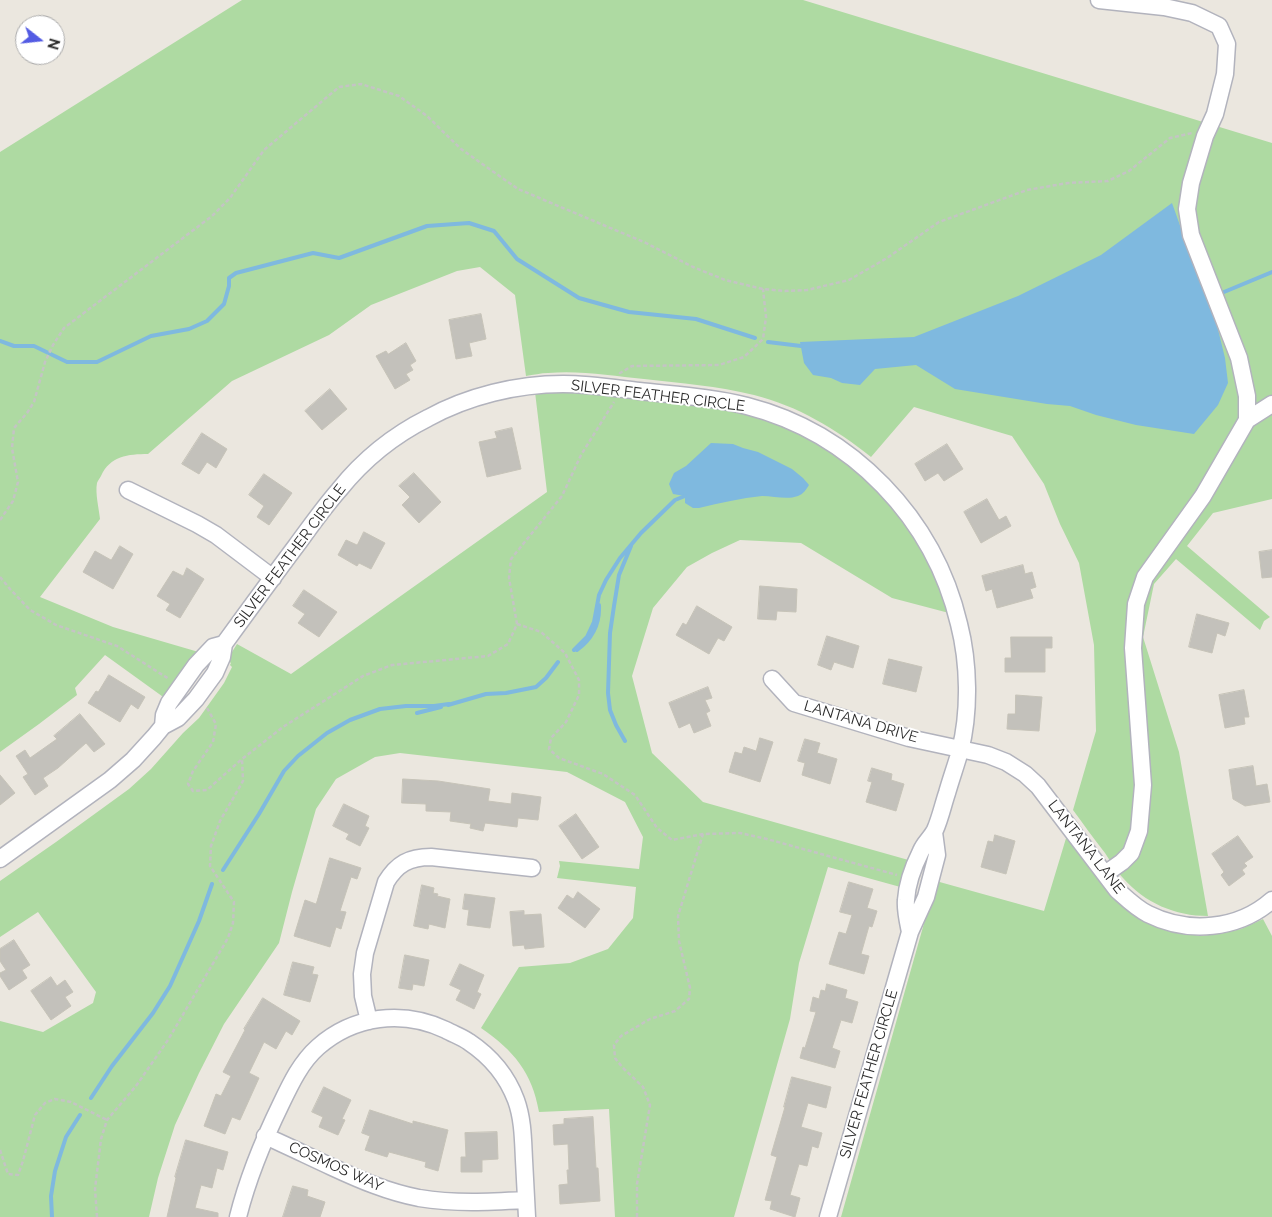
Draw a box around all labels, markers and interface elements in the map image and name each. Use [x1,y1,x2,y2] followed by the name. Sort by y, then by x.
[15,15,65,65] north arrow
[44,37,63,51] text: N
[570,376,746,416] street label: SILVER FEATHER CIRCLE
[230,481,350,631] street label: SILVER FEATHER CIRCLE
[802,697,920,747] street label: LANTANA DRIVE
[1044,797,1128,897] street label: LANTANA LANE
[836,987,902,1161] street label: SILVER FEATHER CIRCLE
[286,1138,386,1196] street label: COSMOS WAY

